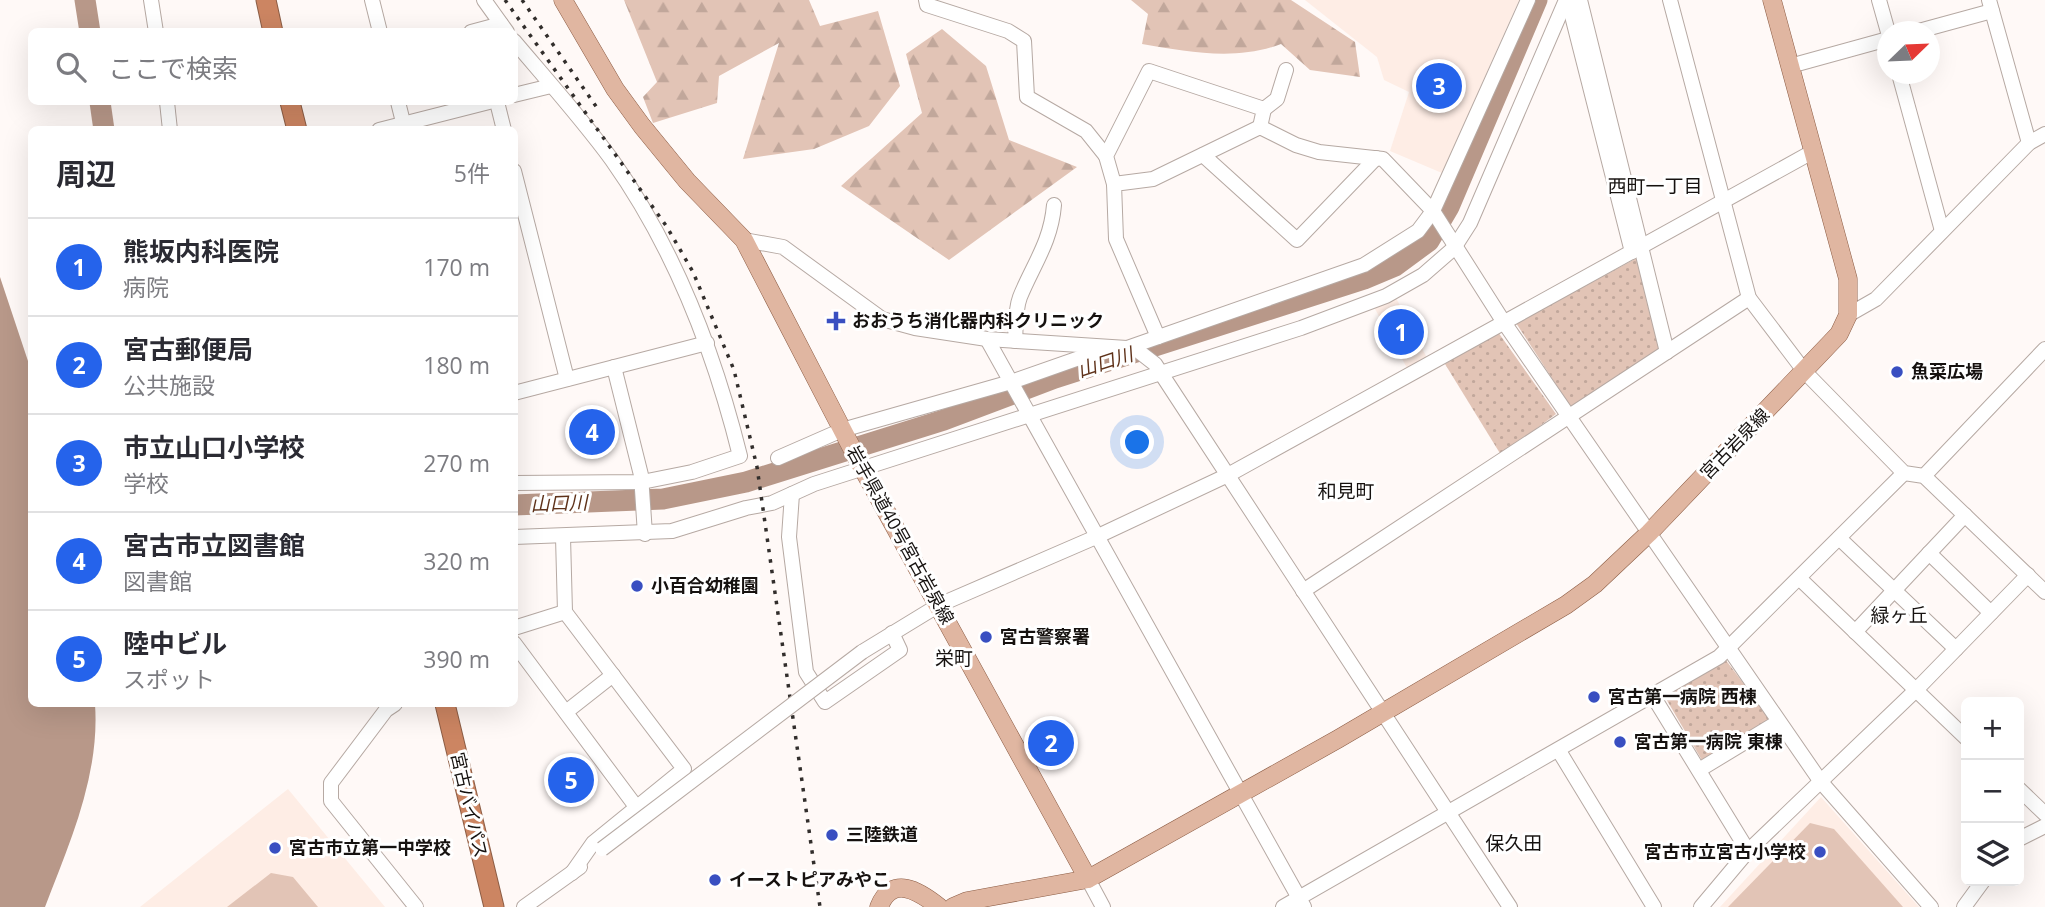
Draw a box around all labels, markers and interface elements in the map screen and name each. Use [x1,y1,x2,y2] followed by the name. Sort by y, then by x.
[1877,21,1940,84] north arrow
[28,28,518,105] search box
[52,48,90,86] icon: search
[108,50,238,86] text: ここで検索
[1416,60,1462,112] pin: 3
[56,153,116,194] text: 周辺
[454,157,490,189] text: 5件
[1607,173,1703,199] district label: 西町一丁目
[123,233,279,269] text: 熊坂内科医院
[72,251,86,283] text: 1
[423,251,490,283] text: 170 m
[123,271,169,303] text: 病院
[1378,306,1424,358] pin: 1
[852,308,1104,332] place label: おおうち消化器内科クリニック
[826,311,846,331] marker: おおうち消化器内科クリニック
[123,331,253,367] text: 宮古郵便局
[1074,340,1138,383] water label: 山口川
[72,349,86,381] text: 2
[423,349,490,381] text: 180 m
[1911,359,1983,383] place label: 魚菜広場
[1889,364,1905,380] marker: 魚菜広場
[123,369,215,401] text: 公共施設
[1694,403,1774,484] street label: 宮古岩泉線
[569,406,615,458] pin: 4
[1120,425,1154,459] your location
[123,429,305,465] text: 市立山口小学校
[842,441,960,628] street label: 岩手県道40号宮古岩泉線
[72,447,86,479] text: 3
[423,447,490,479] text: 270 m
[123,467,169,499] text: 学校
[1317,478,1375,504] district label: 和見町
[530,489,590,517] water label: 山口川
[123,527,305,563] text: 宮古市立図書館
[72,545,86,577] text: 4
[423,545,490,577] text: 320 m
[123,565,192,597] text: 図書館
[651,573,759,597] place label: 小百合幼稚園
[629,578,645,594] marker: 小百合幼稚園
[1870,602,1928,628] district label: 緑ヶ丘
[1000,624,1090,648] place label: 宮古警察署
[123,625,227,661] text: 陸中ビル
[978,629,994,645] marker: 宮古警察署
[72,643,86,675] text: 5
[423,643,490,675] text: 390 m
[935,645,973,671] district label: 栄町
[123,663,215,695] text: スポット
[1608,684,1757,708] place label: 宮古第一病院 西棟
[1586,689,1602,705] marker: 宮古第一病院 西棟
[1961,697,2024,886] map controls
[1961,697,2024,760] button: +
[1028,717,1074,769] pin: 2
[1634,729,1783,753] place label: 宮古第一病院 東棟
[1612,734,1628,750] marker: 宮古第一病院 東棟
[446,750,494,860] street label: 宮古バイパス
[548,754,594,806] pin: 5
[1961,760,2024,823] button: −
[846,822,918,846] place label: 三陸鉄道
[1961,823,2024,886] button: layers
[824,827,840,843] marker: 三陸鉄道
[1485,830,1543,856] district label: 保久田
[289,835,451,859] place label: 宮古市立第一中学校
[1644,839,1806,863] place label: 宮古市立宮古小学校
[267,840,283,856] marker: 宮古市立第一中学校
[1812,844,1828,860] marker: 宮古市立宮古小学校
[729,867,890,891] place label: イーストピアみやこ
[707,872,723,888] marker: イーストピアみやこ

